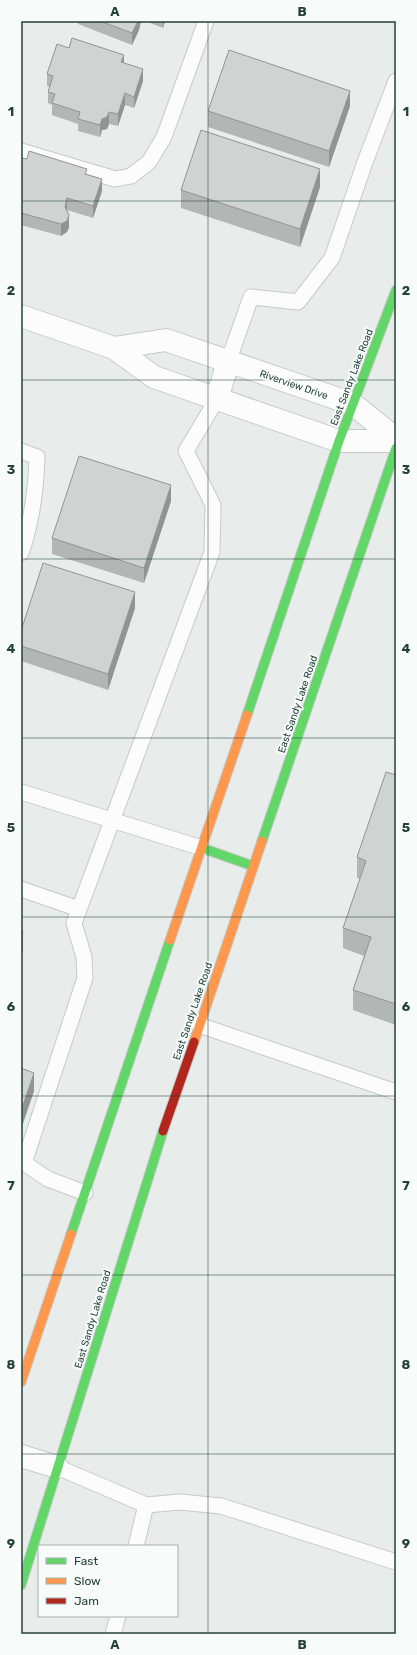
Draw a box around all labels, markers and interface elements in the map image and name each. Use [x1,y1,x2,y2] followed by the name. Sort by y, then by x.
[110,4,120,19] text: A
[297,4,307,19] text: B
[8,104,14,119] text: 1
[403,104,409,119] text: 1
[7,283,15,298] text: 2
[402,283,410,298] text: 2
[328,327,376,427] street label: East Sandy Lake Road
[258,368,330,402] street label: Riverview Drive
[7,462,16,477] text: 3
[402,462,411,477] text: 3
[7,641,16,656] text: 4
[402,641,411,656] text: 4
[276,654,320,755] street label: East Sandy Lake Road
[7,820,15,835] text: 5
[402,820,410,835] text: 5
[171,961,215,1062] street label: East Sandy Lake Road
[7,999,16,1014] text: 6
[402,999,411,1014] text: 6
[7,1178,15,1193] text: 7
[402,1178,410,1193] text: 7
[72,1269,114,1370] street label: East Sandy Lake Road
[7,1357,16,1372] text: 8
[402,1357,411,1372] text: 8
[7,1536,15,1551] text: 9
[402,1536,410,1551] text: 9
[38,1545,178,1617] legend
[74,1554,98,1568] text: Fast
[74,1574,101,1588] text: Slow
[74,1594,99,1608] text: Jam
[110,1637,120,1652] text: A
[297,1637,307,1652] text: B

